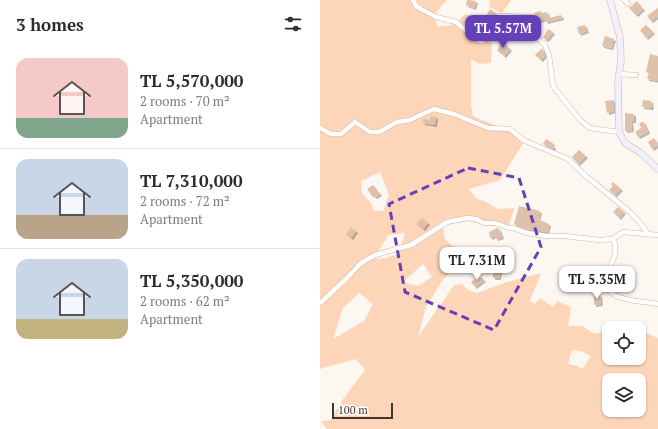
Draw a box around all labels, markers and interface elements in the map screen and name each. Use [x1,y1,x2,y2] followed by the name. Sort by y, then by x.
[16,13,84,36] text: 3 homes
[282,13,304,35] icon: filters
[462,15,544,49] pin: TL 5.57M
[474,19,532,37] text: TL 5.57M
[140,69,243,92] text: TL 5,570,000
[48,74,96,122] icon: home
[140,92,230,110] text: 2 rooms · 70 m²
[140,110,203,128] text: Apartment
[140,169,243,192] text: TL 7,310,000
[48,175,96,223] icon: home
[140,192,230,210] text: 2 rooms · 72 m²
[140,210,203,228] text: Apartment
[436,247,518,281] pin: TL 7.31M
[448,251,506,269] text: TL 7.31M
[556,266,638,300] pin: TL 5.35M
[140,269,243,292] text: TL 5,350,000
[568,270,626,288] text: TL 5.35M
[48,275,96,323] icon: home
[140,292,230,310] text: 2 rooms · 62 m²
[140,310,203,328] text: Apartment
[602,321,646,417] map controls
[602,321,646,365] button: locate
[602,373,646,417] button: layers
[332,401,393,420] scale bar
[338,403,368,417] text: 100 m

